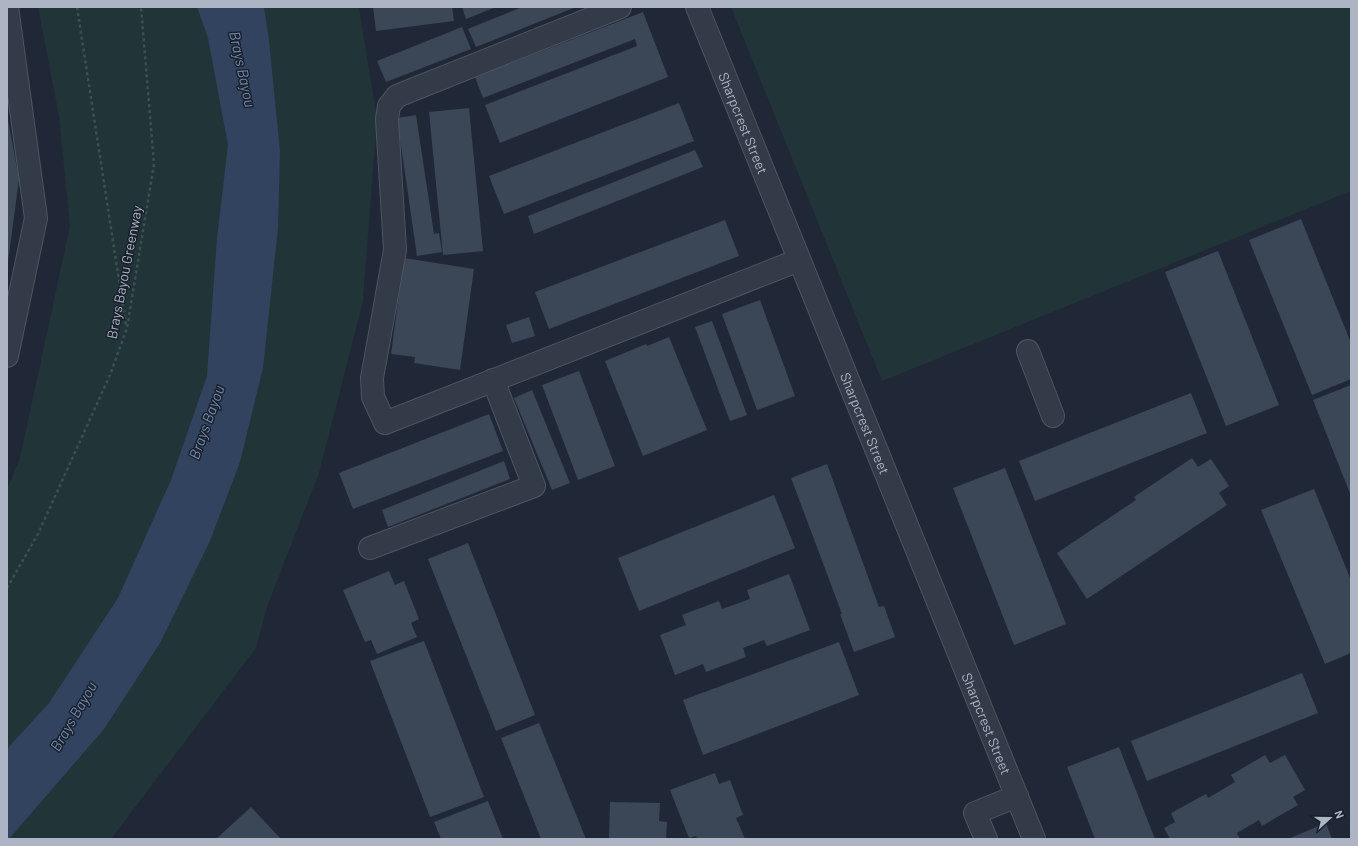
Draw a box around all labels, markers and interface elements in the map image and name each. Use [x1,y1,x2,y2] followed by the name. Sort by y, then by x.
[226,29,260,109] water label: Brays Bayou
[716,70,772,176] street label: Sharpcrest Street
[103,203,145,340] street label: Brays Bayou Greenway
[837,370,894,477] street label: Sharpcrest Street
[184,382,228,461] water label: Brays Bayou
[959,670,1015,777] street label: Sharpcrest Street
[46,678,100,754] water label: Brays Bayou
[1310,798,1350,838] north arrow
[1332,808,1347,820] text: N

